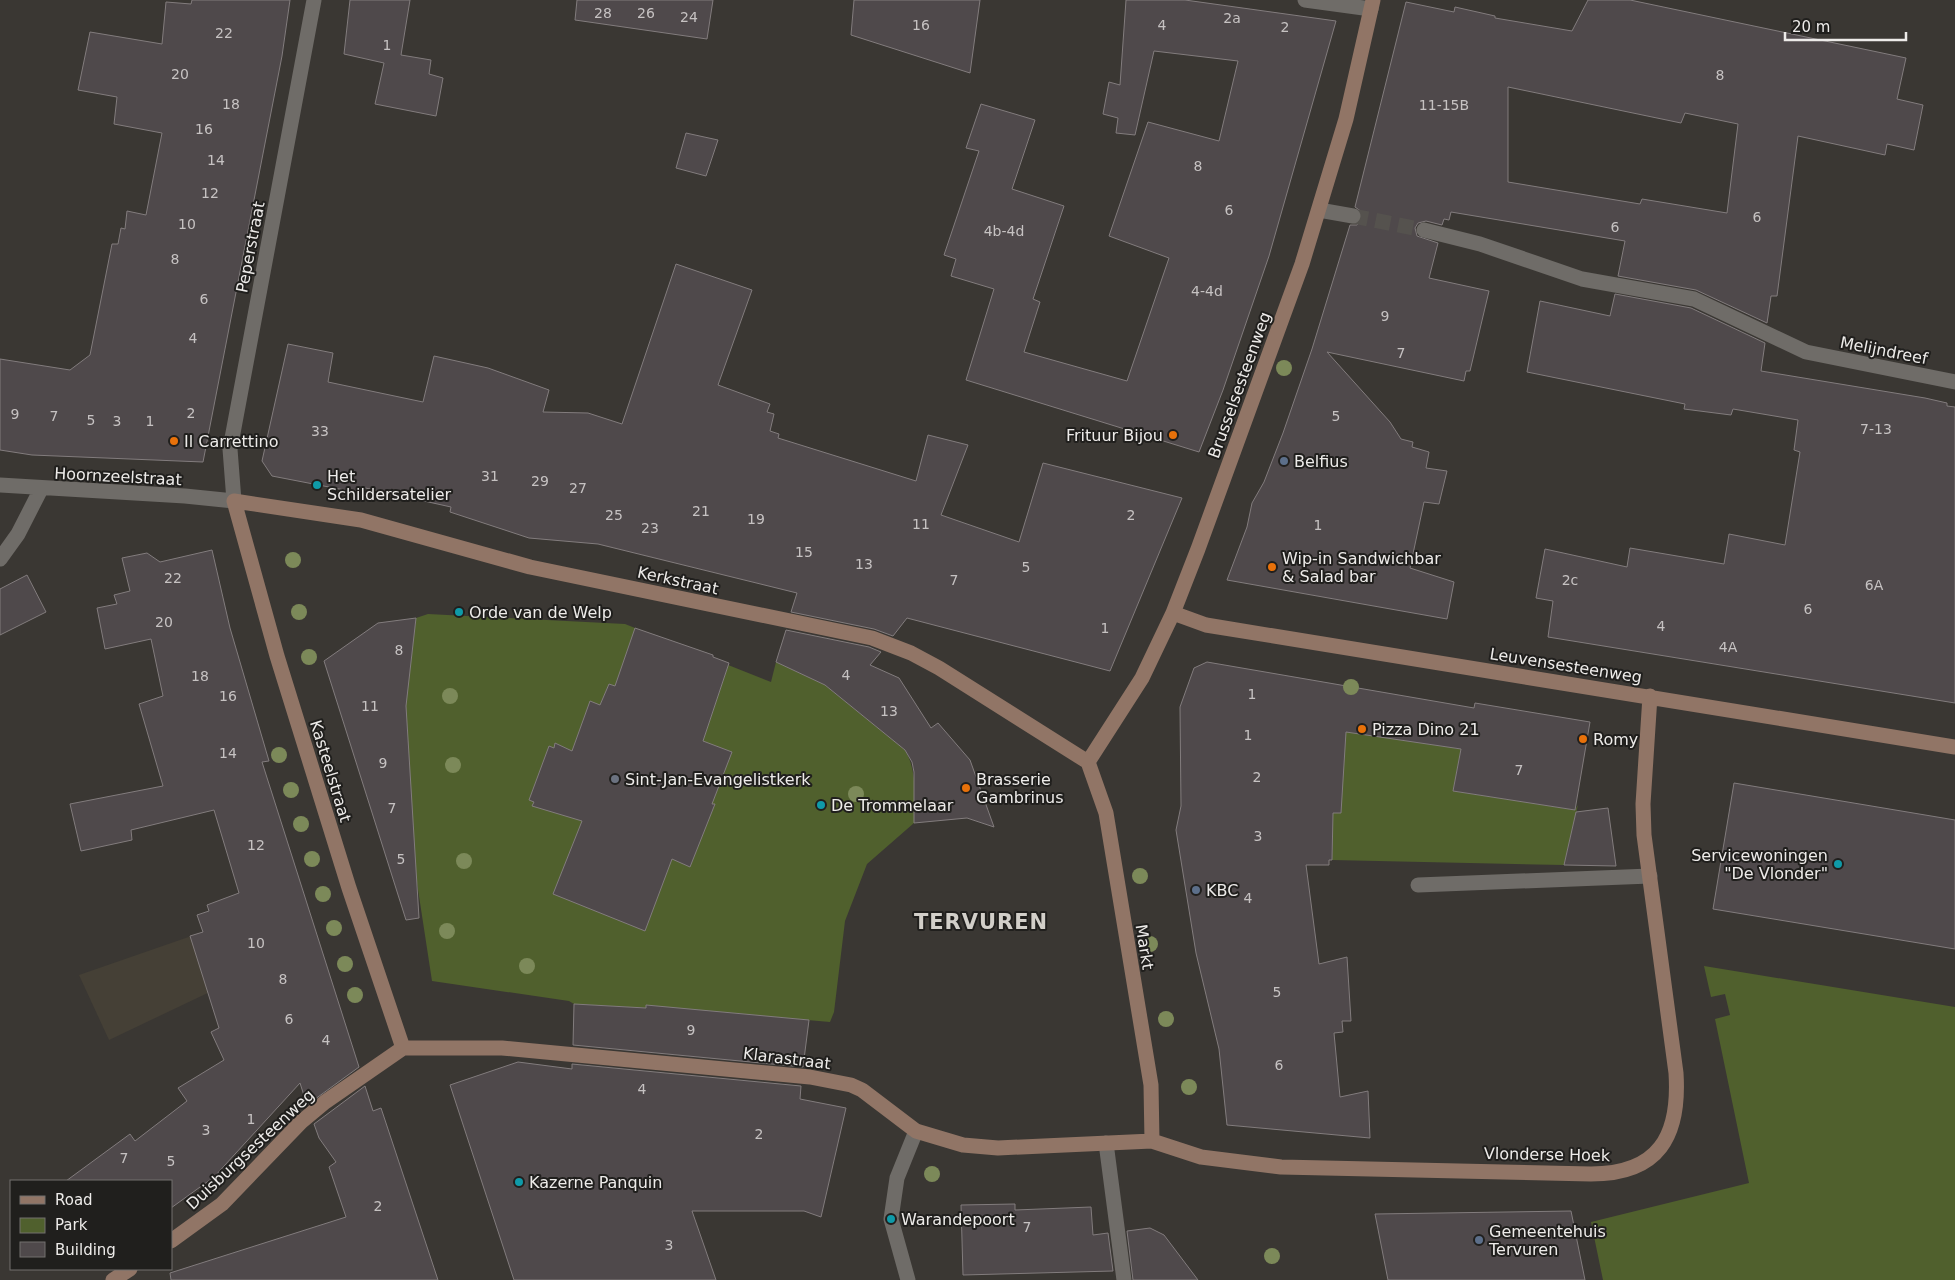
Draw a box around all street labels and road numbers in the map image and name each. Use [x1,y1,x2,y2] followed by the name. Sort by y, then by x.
[232,200,269,294] street label: Peperstraat
[1204,309,1275,461] street label: Brusselsesteenweg
[1838,333,1930,368] street label: Melijndreef
[54,464,182,489] street label: Hoornzeelstraat
[636,563,720,598] street label: Kerkstraat
[1488,644,1643,687] street label: Leuvensesteenweg
[306,718,355,825] street label: Kasteelstraat
[1132,923,1157,971] street label: Markt
[742,1044,832,1073] street label: Klarastraat
[183,1085,318,1214] street label: Duisburgsesteenweg
[1484,1144,1611,1165] street label: Vlonderse Hoek

